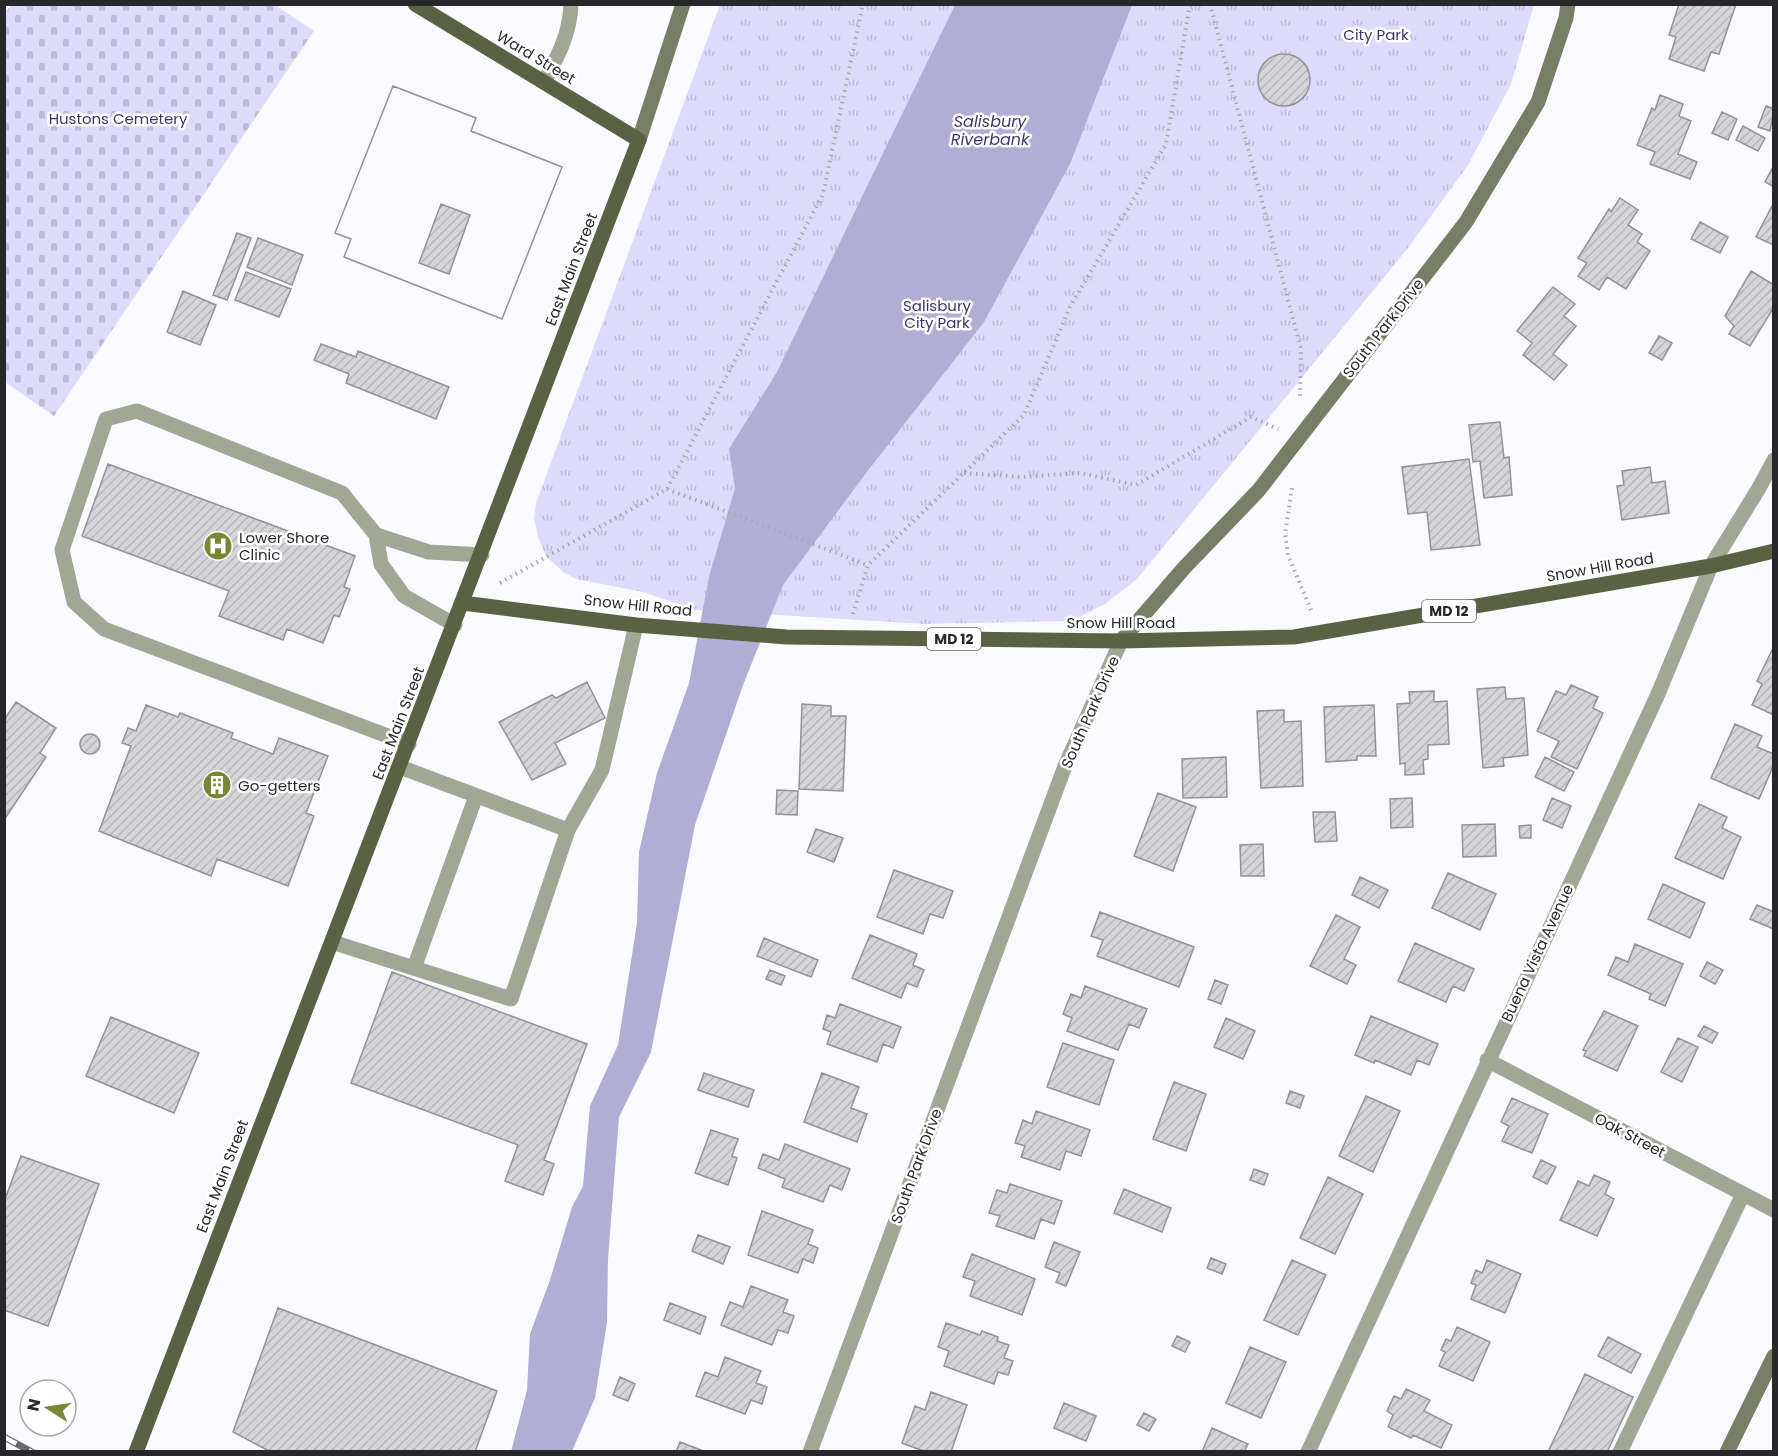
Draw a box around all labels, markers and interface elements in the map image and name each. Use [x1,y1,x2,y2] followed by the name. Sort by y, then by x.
[1343,24,1409,45] park label: City Park
[493,25,579,89] street label: Ward Street
[49,108,188,129] park label: Hustons Cemetery
[951,110,1030,151] water label: Salisbury Riverbank
[540,209,602,329] street label: East Main Street
[1338,274,1428,382] street label: South Park Drive
[903,295,972,333] park label: Salisbury City Park
[239,527,329,565] place label: Lower Shore Clinic
[202,530,234,562] hospital icon: Lower Shore Clinic
[1545,547,1655,587] street label: Snow Hill Road
[583,589,693,621] street label: Snow Hill Road
[1422,600,1476,622] road number: MD 12
[1067,612,1175,633] street label: Snow Hill Road
[927,628,981,650] road number: MD 12
[1056,653,1124,771] street label: South Park Drive
[367,663,429,783] street label: East Main Street
[201,769,233,801] building icon: Go-getters
[238,775,321,796] place label: Go-getters
[1496,881,1578,1025] street label: Buena Vista Avenue
[885,1106,947,1226] street label: South Park Drive
[1591,1108,1669,1162] street label: Oak Street
[191,1116,253,1236] street label: East Main Street
[18,1378,78,1438] north arrow
[21,1397,46,1413] text: N

